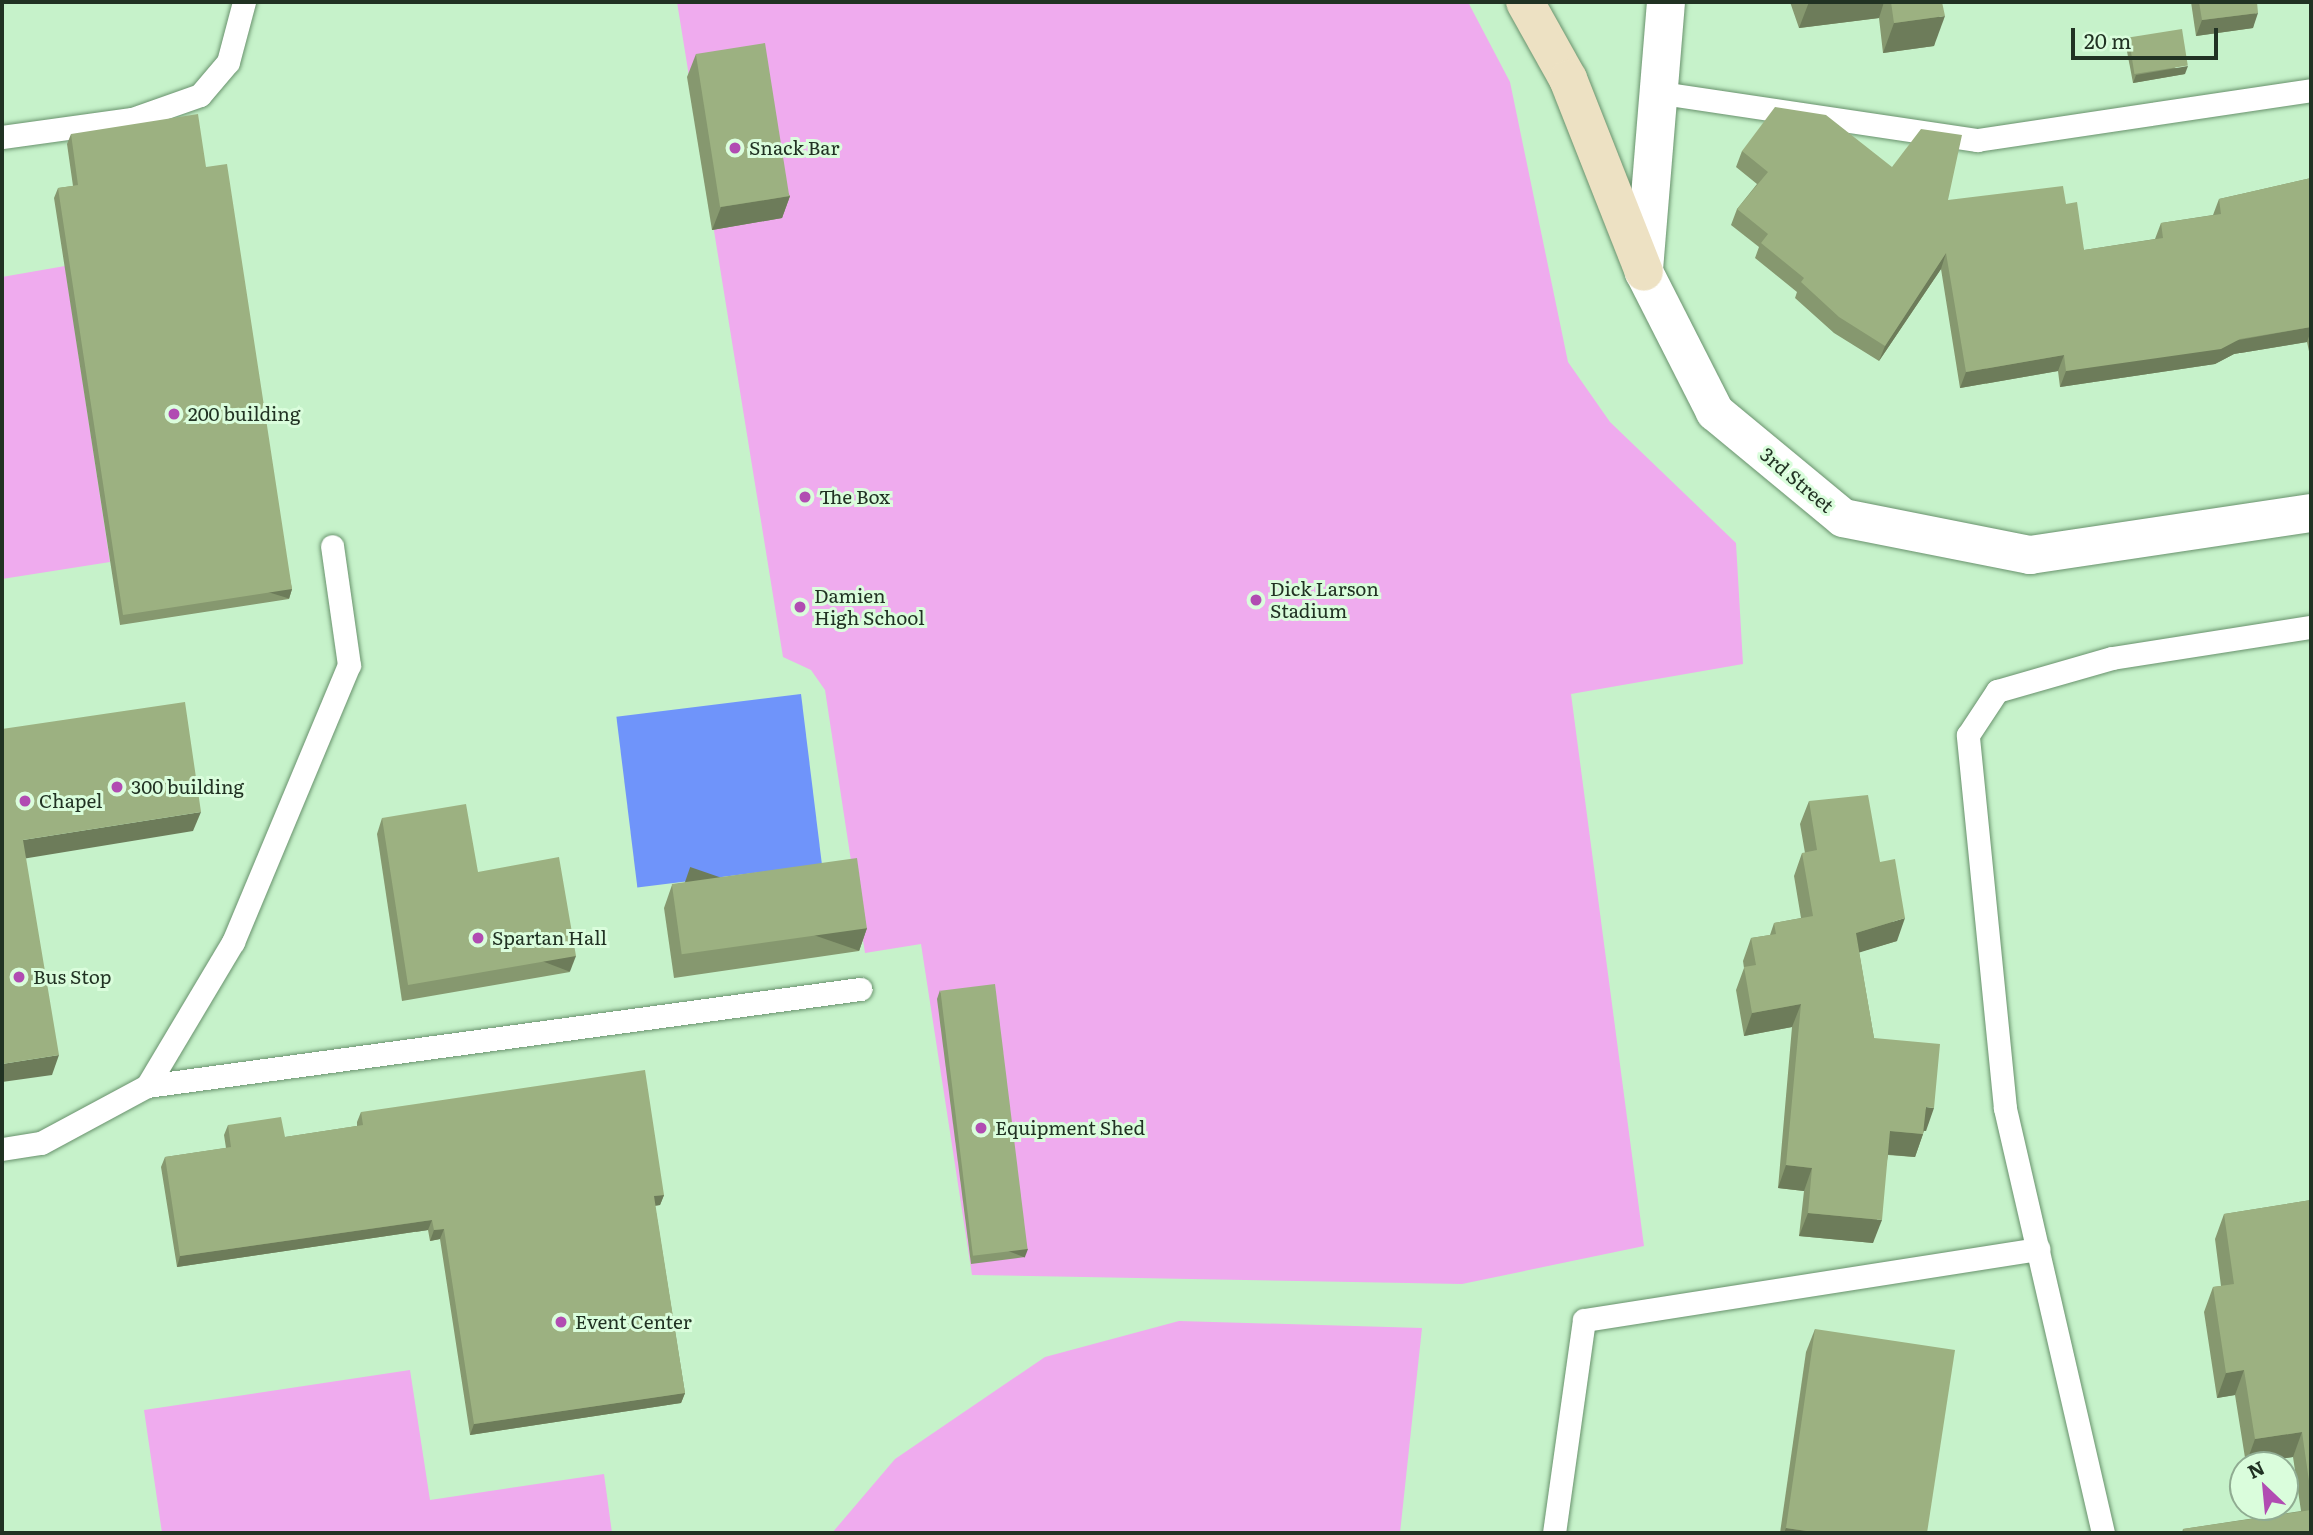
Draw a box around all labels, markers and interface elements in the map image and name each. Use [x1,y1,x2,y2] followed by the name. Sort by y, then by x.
[2075,14,2222,58] scale bar
[2084,24,2131,55] text: 20 m
[749,137,839,159] place label: Snack Bar
[727,140,743,156] marker: Snack Bar
[188,403,301,425] place label: 200 building
[166,406,182,422] marker: 200 building
[1756,443,1838,517] street label: 3rd Street
[819,486,890,508] place label: The Box
[797,489,813,505] marker: The Box
[1270,578,1379,622] place label: Dick Larson Stadium
[814,585,925,629] place label: Damien High School
[1248,592,1264,608] marker: Dick Larson Stadium
[792,599,808,615] marker: Damien High School
[131,776,244,798] place label: 300 building
[109,779,125,795] marker: 300 building
[39,790,102,812] place label: Chapel
[17,793,33,809] marker: Chapel
[492,927,607,949] place label: Spartan Hall
[470,930,486,946] marker: Spartan Hall
[33,966,111,988] place label: Bus Stop
[11,969,27,985] marker: Bus Stop
[995,1117,1145,1139] place label: Equipment Shed
[973,1120,989,1136] marker: Equipment Shed
[575,1311,692,1333] place label: Event Center
[553,1314,569,1330] marker: Event Center
[2229,1451,2299,1521] north arrow
[2242,1453,2269,1485] text: N

